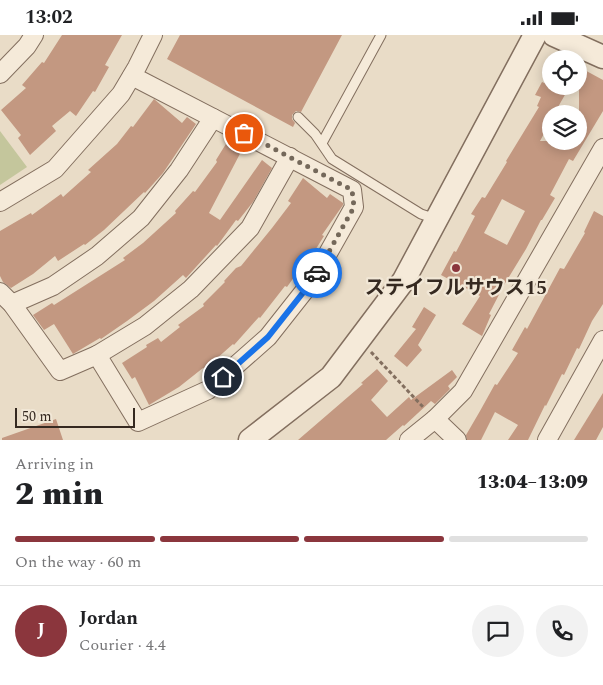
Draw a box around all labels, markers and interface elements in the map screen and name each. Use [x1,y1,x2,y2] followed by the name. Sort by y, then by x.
[25,3,73,32] text: 13:02
[542,50,587,150] map controls
[542,50,587,95] button: locate
[542,105,587,150] button: layers
[223,112,265,154] pin
[230,119,258,147] icon: bag
[292,248,342,298] courier
[303,259,331,287] icon: car
[450,262,462,274] marker: ステイフルサウス15
[365,273,547,303] place label: ステイフルサウス15
[202,356,244,398] pin
[209,363,237,391] icon: home
[15,405,135,428] scale bar
[22,406,52,427] text: 50 m
[15,452,94,476] text: Arriving in
[477,468,588,497] text: 13:04–13:09
[15,470,103,519] text: 2 min
[15,550,141,574] text: On the way · 60 m
[79,604,138,633] text: Jordan
[472,605,524,657] button: chat
[536,605,588,657] button: phone
[37,616,45,645] text: J
[79,633,166,657] text: Courier · 4.4

